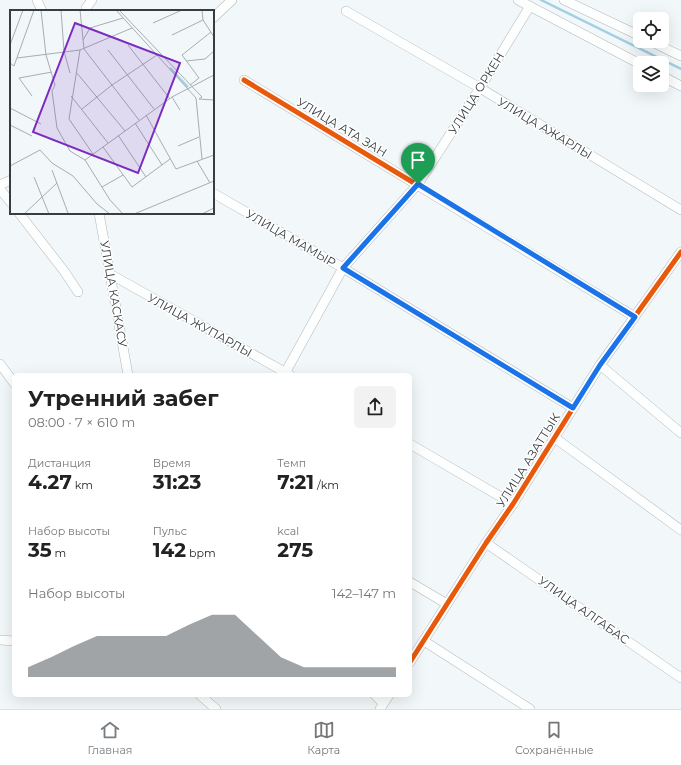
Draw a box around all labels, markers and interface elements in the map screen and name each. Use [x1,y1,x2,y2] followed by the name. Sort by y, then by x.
[10,10,214,214] inset map
[633,12,669,92] map controls
[633,12,669,48] button: locate
[445,49,507,137] street label: УЛИЦА ОРКЕН
[633,56,669,92] button: layers
[294,94,390,160] street label: УЛИЦА АТА ЗАН
[495,94,595,162] street label: УЛИЦА АЖАРЛЫ
[401,143,435,184] pin
[407,149,429,171] icon: arrive
[243,206,339,270] street label: УЛИЦА МАМЫР
[97,240,131,349] street label: УЛИЦА КАСКАСУ
[145,290,255,360] street label: УЛИЦА ЖУПАРЛЫ
[28,385,219,412] text: Утренний забег
[354,386,396,428] button: share
[493,410,563,510] street label: УЛИЦА АЗАТТЫК
[28,414,135,430] text: 08:00 · 7 × 610 m
[28,456,91,470] text: Дистанция
[153,456,191,470] text: Время
[277,456,306,470] text: Темп
[28,470,72,494] text: 4.27
[153,470,201,494] text: 31:23
[277,470,314,494] text: 7:21
[72,478,93,492] text: km
[314,478,339,492] text: /km
[28,524,110,538] text: Набор высоты
[153,524,187,538] text: Пульс
[277,524,299,538] text: kcal
[28,538,52,562] text: 35
[153,538,186,562] text: 142
[277,538,313,562] text: 275
[52,546,66,560] text: m
[186,546,216,560] text: bpm
[536,573,633,647] street label: УЛИЦА АЛГАБАС
[28,585,125,601] text: Набор высоты
[332,585,396,601] text: 142–147 m
[87,719,133,757] tab: Главная
[307,719,340,757] tab: Карта
[515,719,594,757] tab: Сохранённые

